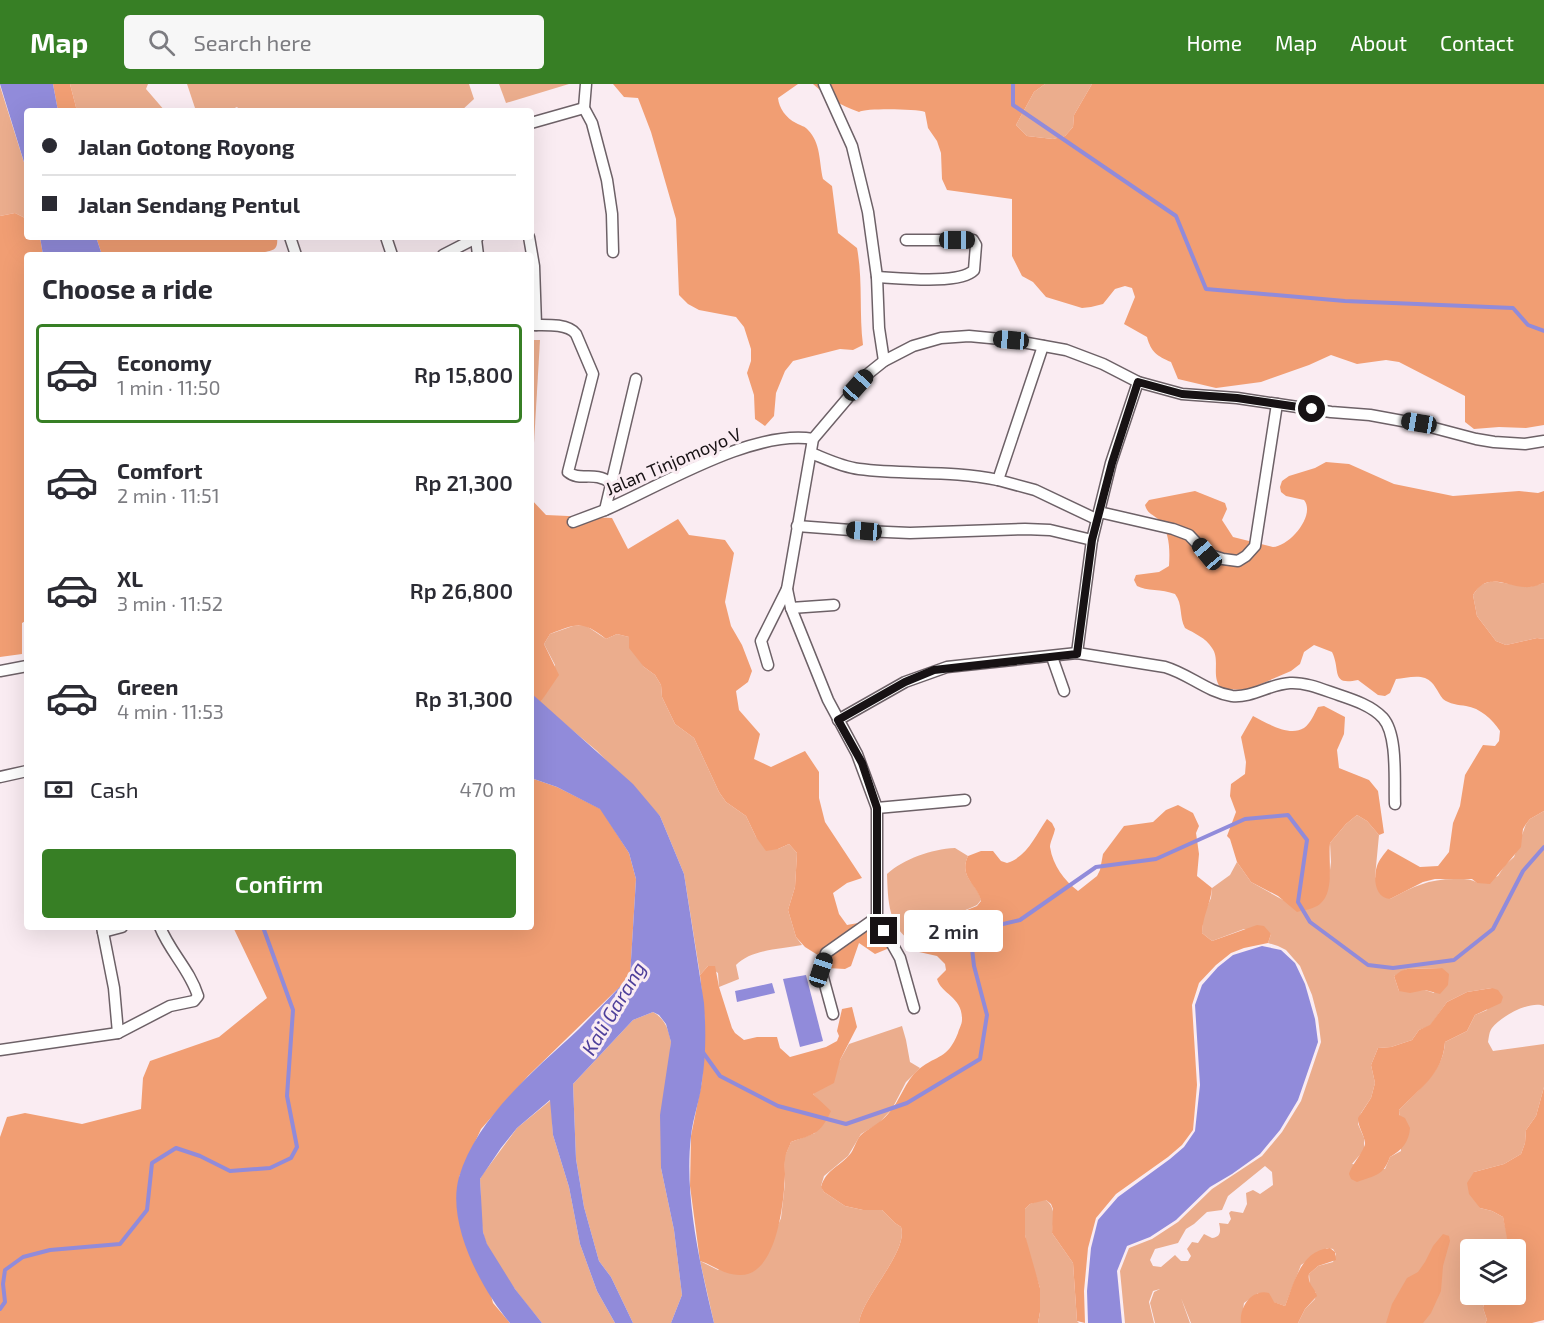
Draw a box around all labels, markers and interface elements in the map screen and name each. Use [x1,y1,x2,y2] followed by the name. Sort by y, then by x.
[124,15,544,69] search box
[30,25,88,59] text: Map
[145,26,178,59] icon: search
[193,29,312,55] text: Search here
[1186,30,1242,55] text: Home
[1275,30,1317,55] text: Map
[1350,30,1407,55] text: About
[1440,30,1514,55] text: Contact
[78,133,295,159] text: Jalan Gotong Royong
[78,191,300,217] text: Jalan Sendang Pentul
[939,231,975,249] car
[42,272,213,304] text: Choose a ride
[992,329,1030,351] car
[45,347,99,401] icon: car
[117,349,212,375] text: Economy
[414,361,513,387] text: Rp 15,800
[839,366,877,404] car
[117,375,221,399] text: 1 min · 11:50
[1298,395,1325,422] route start
[1400,411,1438,435] car
[602,422,744,500] street label: Jalan Tinjomoyo V
[45,455,99,509] icon: car
[117,457,202,483] text: Comfort
[415,469,513,495] text: Rp 21,300
[117,483,220,507] text: 2 min · 11:51
[845,520,883,542] car
[1189,534,1225,574] car
[45,563,99,617] icon: car
[117,565,143,591] text: XL
[410,577,513,603] text: Rp 26,800
[117,591,223,615] text: 3 min · 11:52
[45,671,99,725] icon: car
[117,673,179,699] text: Green
[415,685,513,711] text: Rp 31,300
[117,699,224,723] text: 4 min · 11:53
[42,773,75,806] icon: cash
[90,776,139,802] text: Cash
[459,777,516,801] text: 470 m
[42,849,516,918] button: Confirm
[905,910,1004,952] callout: 2 min
[870,917,897,944] route end
[928,919,979,943] text: 2 min
[807,950,835,990] car
[576,957,650,1059] water label: Kali Garang
[1460,1239,1526,1305] map controls
[1460,1239,1526,1305] button: layers

